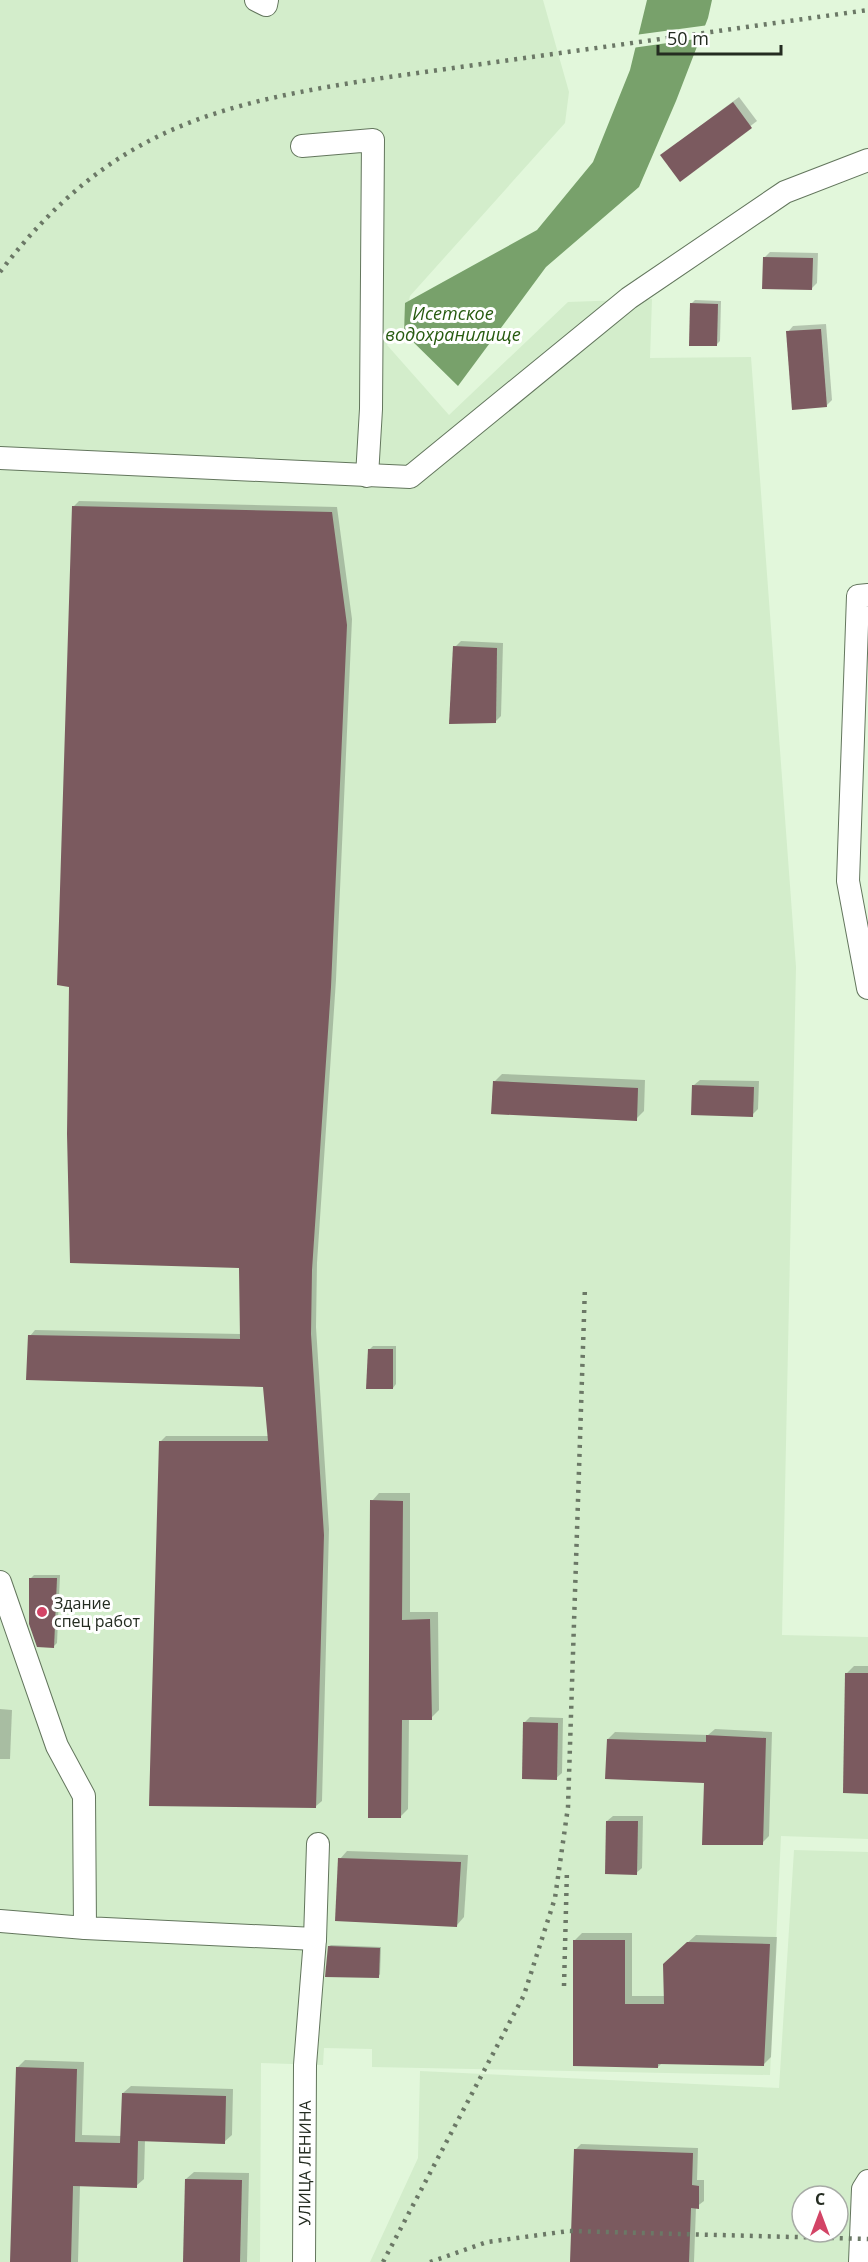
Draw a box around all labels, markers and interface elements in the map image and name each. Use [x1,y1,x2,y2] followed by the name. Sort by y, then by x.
[658,18,781,56] scale bar
[667,26,709,50] text: 50 m
[385,301,521,346] water label: Исетское водохранилище
[54,1592,141,1632] place label: Здание спец работ
[35,1605,49,1619] marker: Здание спец работ
[293,2099,316,2226] street label: УЛИЦА ЛЕНИНА
[790,2184,850,2244] north arrow
[815,2188,825,2210] text: С

